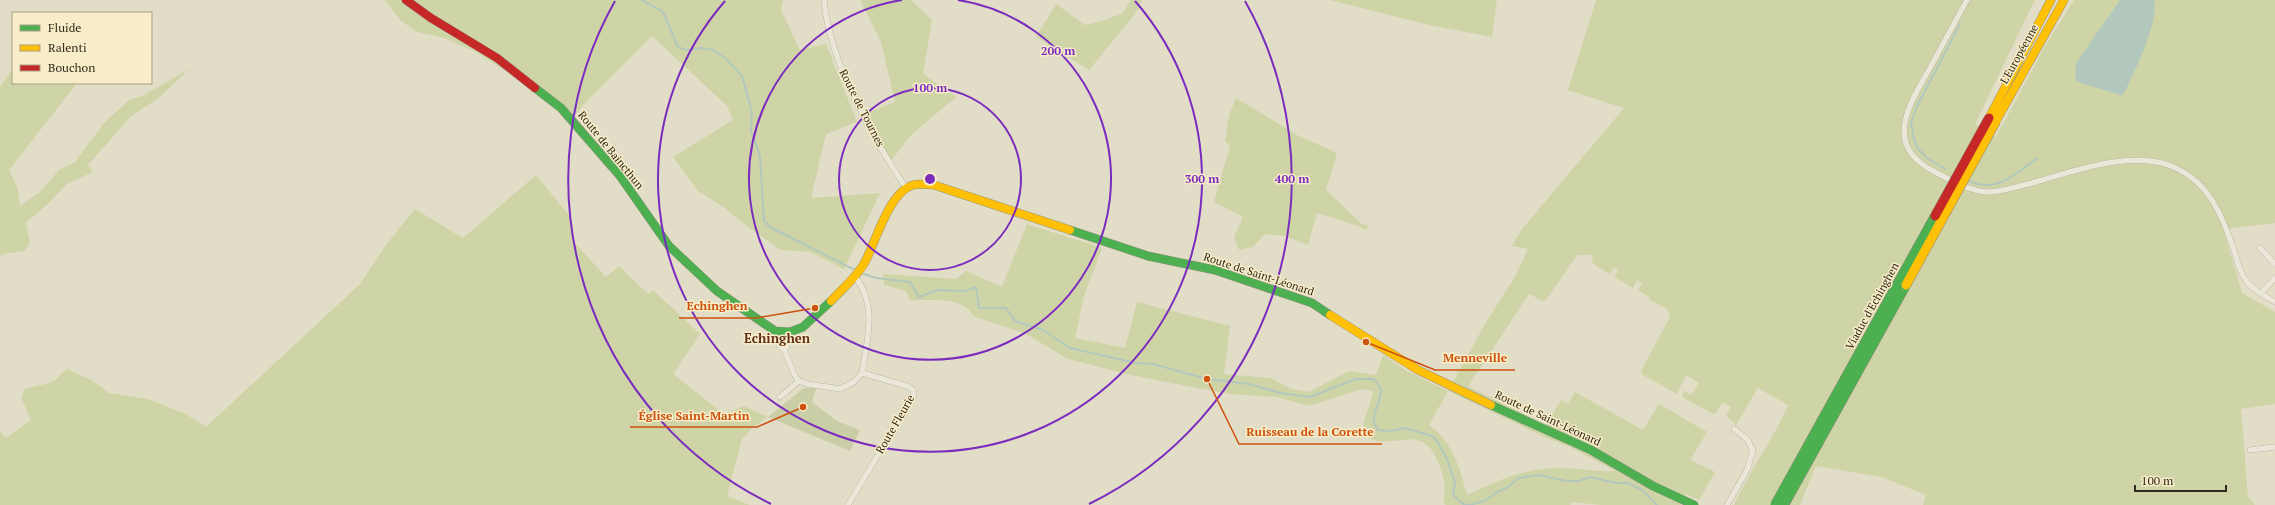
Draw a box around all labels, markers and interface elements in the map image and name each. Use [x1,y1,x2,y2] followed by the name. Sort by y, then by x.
[12,12,152,84] legend
[48,20,81,35] text: Fluide
[1997,21,2041,86] street label: L'Européenne
[48,40,87,55] text: Ralenti
[1041,43,1075,58] text: 200 m
[48,60,95,75] text: Bouchon
[836,67,888,149] street label: Route de Tournes
[913,80,947,95] text: 100 m
[575,108,647,192] street label: Route de Baincthun
[1185,171,1219,186] text: 300 m
[1275,171,1309,186] text: 400 m
[923,172,937,186] centre of rings
[1202,249,1316,299] street label: Route de Saint-Léonard
[1842,260,1902,352] street label: Viaduc d'Echinghen
[679,294,756,318] callout: Echinghen
[686,298,748,313] text: Echinghen
[744,329,811,347] district label: Echinghen
[1435,346,1515,370] callout: Menneville
[1443,350,1508,365] text: Menneville
[1493,387,1603,449] street label: Route de Saint-Léonard
[873,392,918,456] street label: Route Fleurie
[630,403,757,427] callout: Église Saint-Martin
[639,408,750,423] text: Église Saint-Martin
[1239,420,1382,444] callout: Ruisseau de la Corette
[1246,424,1374,439] text: Ruisseau de la Corette
[2135,467,2226,493] scale bar
[2141,473,2174,488] text: 100 m

